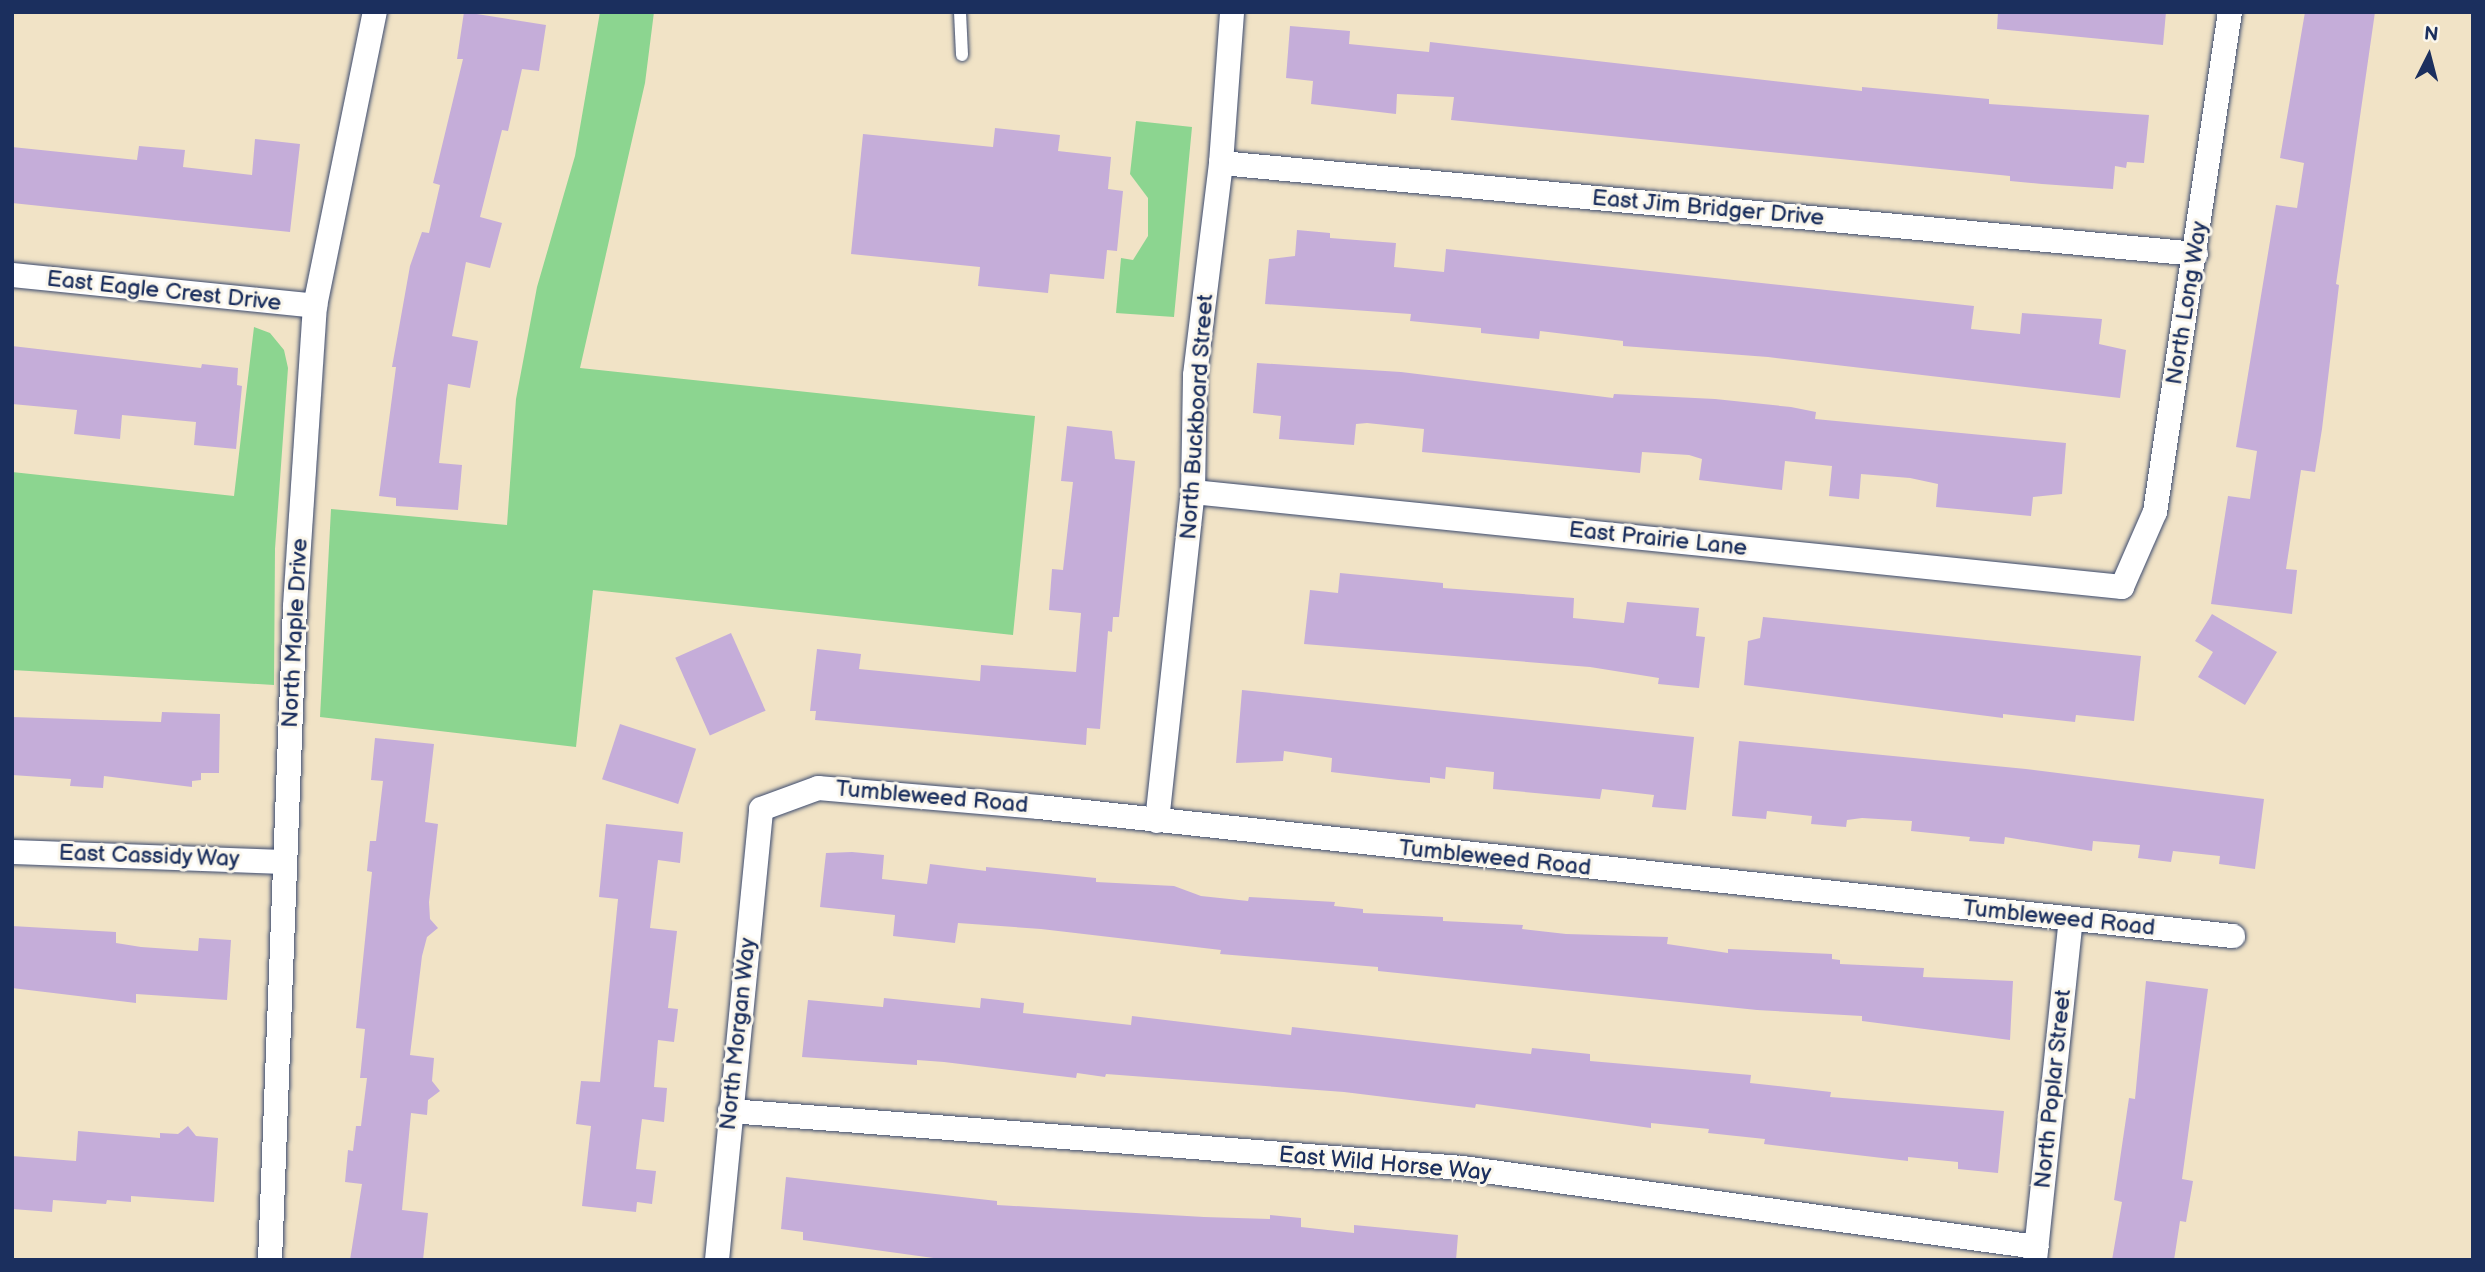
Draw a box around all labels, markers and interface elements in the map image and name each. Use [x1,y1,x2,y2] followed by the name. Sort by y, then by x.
[2394,21,2464,91] north arrow
[2423,22,2440,47] text: N
[1590,184,1826,232] street label: East Jim Bridger Drive
[2160,219,2214,387] street label: North Long Way
[45,265,283,317] street label: East Eagle Crest Drive
[1175,293,1219,541] street label: North Buckboard Street
[1567,516,1749,562] street label: East Prairie Lane
[276,537,314,729] street label: North Maple Drive
[835,775,1029,819] street label: Tumbleweed Road
[1397,834,1593,882] street label: Tumbleweed Road
[57,839,241,873] street label: East Cassidy Way
[1961,894,2157,942] street label: Tumbleweed Road
[714,936,762,1132] street label: North Morgan Way
[2029,988,2077,1190] street label: North Poplar Street
[1277,1141,1493,1187] street label: East Wild Horse Way

